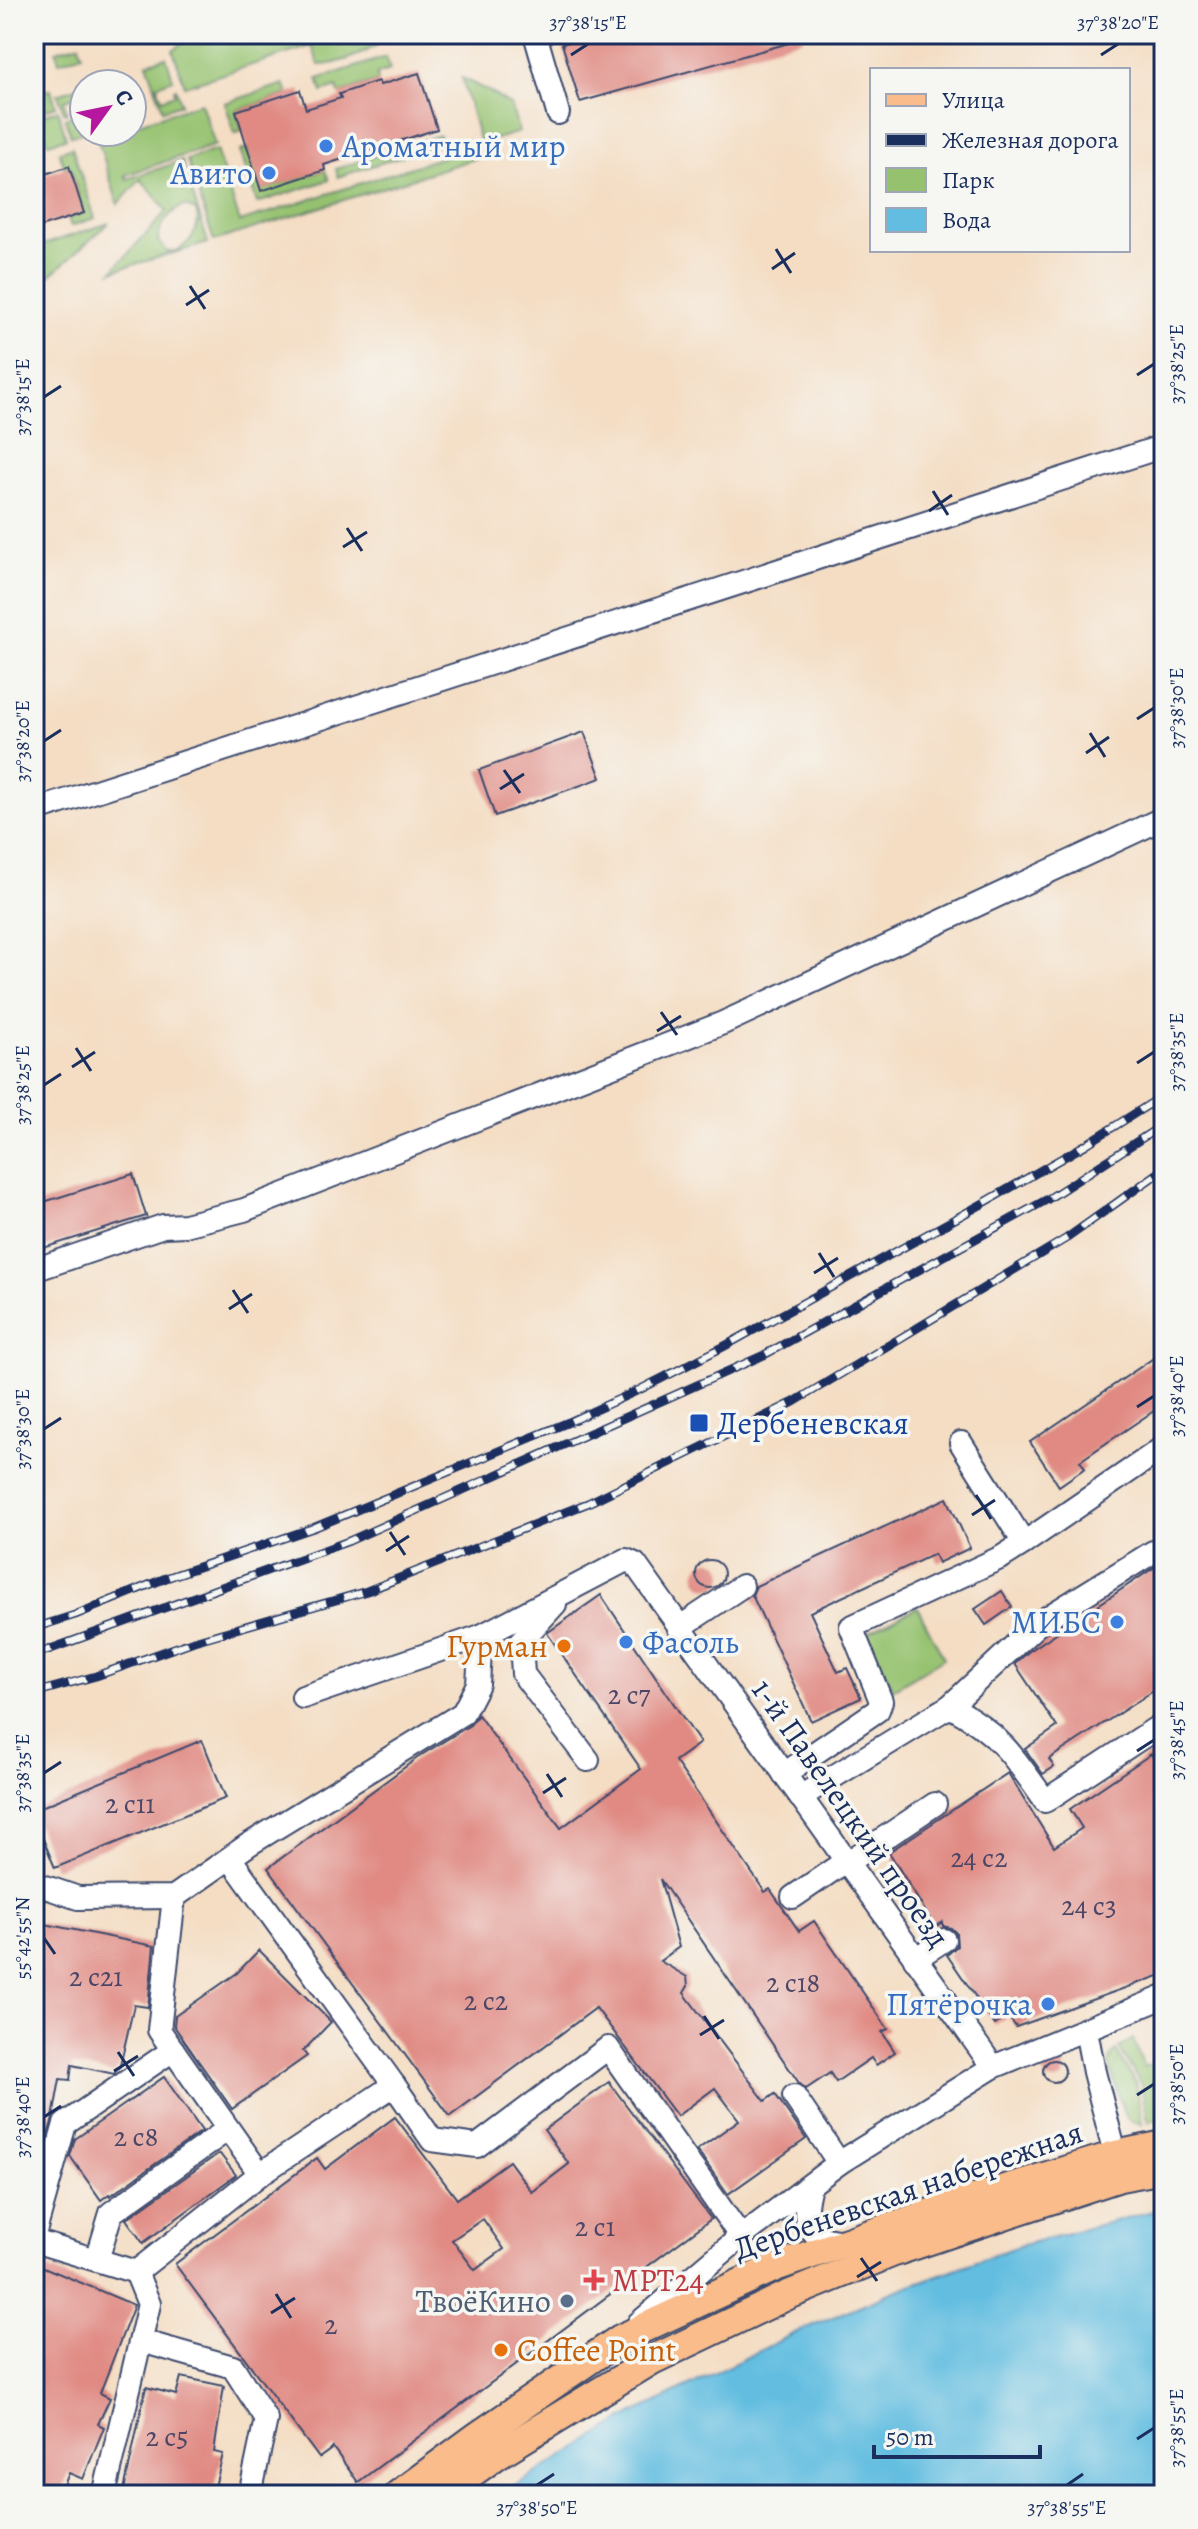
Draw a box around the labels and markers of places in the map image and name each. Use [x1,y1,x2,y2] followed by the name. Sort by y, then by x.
[341,124,566,168] place label: Ароматный мир
[317,137,335,155] marker: Ароматный мир
[170,151,253,195] place label: Авито
[260,164,278,182] marker: Авито
[717,1401,909,1445] place label: Дербеневская
[688,1412,710,1434] marker: Дербеневская
[1011,1600,1101,1644] place label: МИБС
[1108,1613,1126,1631] marker: МИБС
[642,1620,739,1664] place label: Фасоль
[446,1624,548,1668] place label: Гурман
[617,1633,635,1651] marker: Фасоль
[555,1637,573,1655] marker: Гурман
[886,1982,1032,2026] place label: Пятёрочка
[1039,1995,1057,2013] marker: Пятёрочка
[612,2258,704,2302] place label: МРТ24
[583,2269,605,2291] marker: МРТ24
[415,2279,551,2323] place label: ТвоёКино
[558,2292,576,2310] marker: ТвоёКино
[517,2328,676,2372] place label: Coffee Point
[492,2341,510,2359] marker: Coffee Point

